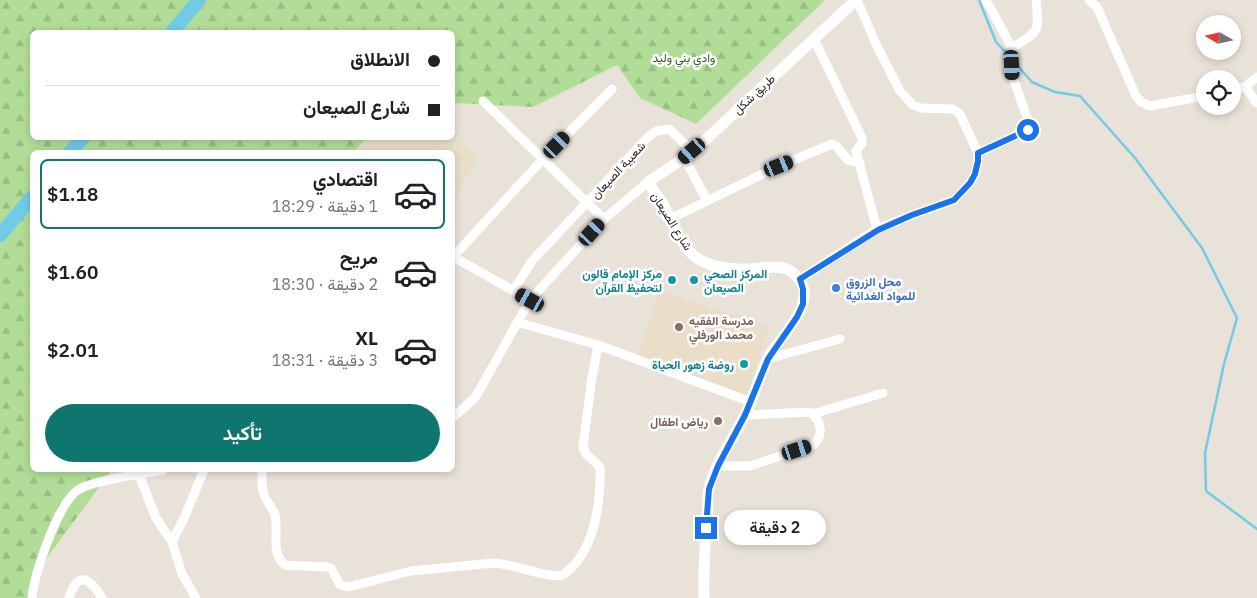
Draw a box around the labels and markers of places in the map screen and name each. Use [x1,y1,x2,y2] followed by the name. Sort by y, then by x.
[582,266,662,296] place label: مركز الإمام قالون لتحفيظ القرآن
[704,266,767,295] place label: المركز الصحي الصيعان
[666,274,678,286] marker: مركز الإمام قالون لتحفيظ القرآن
[688,274,700,286] marker: المركز الصحي الصيعان
[846,274,915,304] place label: محل الزروق للمواد الغدائية
[830,282,842,294] marker: محل الزروق للمواد الغدائية
[689,313,754,345] place label: مدرسة الفقيه محمد الورفلي
[673,321,685,333] marker: مدرسة الفقيه محمد الورفلي
[652,357,734,373] place label: روضة زهور الحياة
[738,358,750,370] marker: روضة زهور الحياة
[650,414,708,430] place label: رياض اطفال
[712,415,724,427] marker: رياض اطفال

